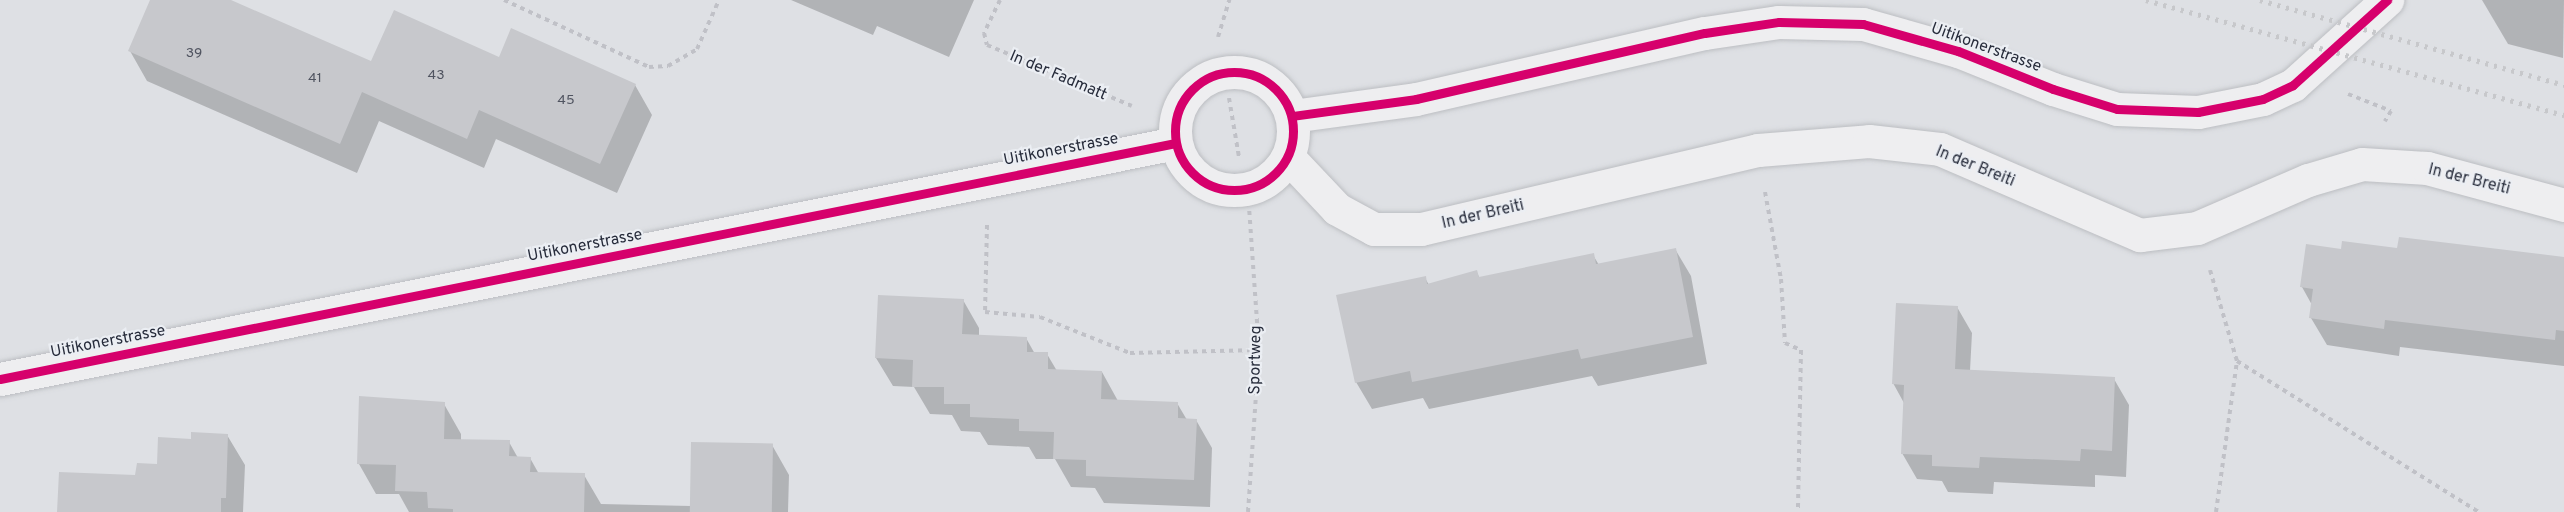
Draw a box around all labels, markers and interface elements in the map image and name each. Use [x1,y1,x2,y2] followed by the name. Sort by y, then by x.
[1928,19,2044,77] street label: Uitikonerstrasse
[186,46,202,62] house number: 39
[1006,47,1110,105] street label: In der Fadmatt
[427,68,445,84] house number: 43
[308,71,322,87] house number: 41
[557,93,575,109] house number: 45
[1002,129,1120,171] street label: Uitikonerstrasse
[1933,142,2017,192] street label: In der Breiti
[2426,161,2512,199] street label: In der Breiti
[1440,196,1526,234] street label: In der Breiti
[526,225,644,267] street label: Uitikonerstrasse
[49,321,167,363] street label: Uitikonerstrasse
[1246,325,1266,395] street label: Sportweg

